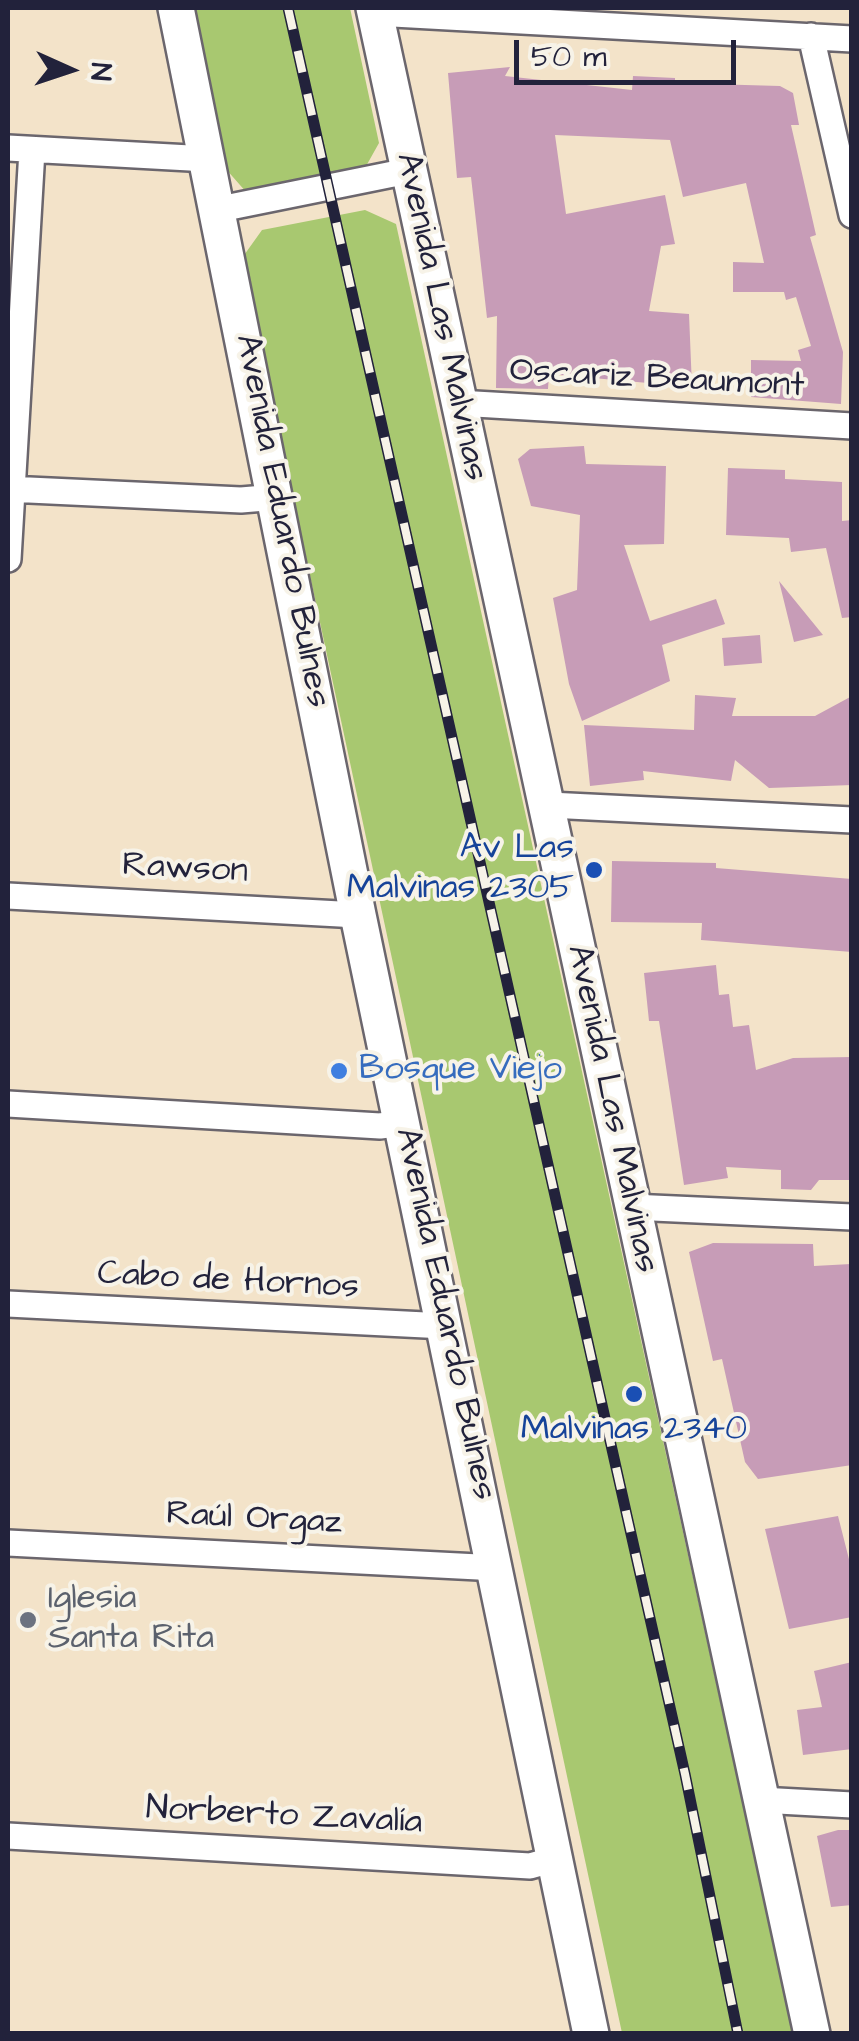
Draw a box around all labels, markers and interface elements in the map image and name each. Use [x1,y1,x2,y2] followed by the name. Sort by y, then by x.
[20,20,120,120] north arrow
[519,20,742,82] scale bar
[531,36,607,78] text: 50 m
[81,62,120,81] text: N
[385,149,495,485] street label: Avenida Las Malvinas
[224,331,338,711] street label: Avenida Eduardo Bulnes
[509,351,805,409] street label: Oscariz Beaumont
[347,829,574,911] place label: Av Las Malvinas 2305
[121,846,249,894] street label: Rawson
[583,859,605,881] marker: Av Las Malvinas 2305
[556,941,666,1277] street label: Avenida Las Malvinas
[359,1050,562,1092] place label: Bosque Viejo
[328,1060,350,1082] marker: Bosque Viejo
[384,1124,504,1504] street label: Avenida Eduardo Bulnes
[96,1254,360,1310] street label: Cabo de Hornos
[623,1383,645,1405] marker: Malvinas 2340
[521,1410,747,1452] place label: Malvinas 2340
[165,1494,343,1546] street label: Raúl Orgaz
[48,1579,214,1661] place label: Iglesia Santa Rita
[17,1609,39,1631] marker: Iglesia Santa Rita
[145,1789,423,1845] street label: Norberto Zavalía

